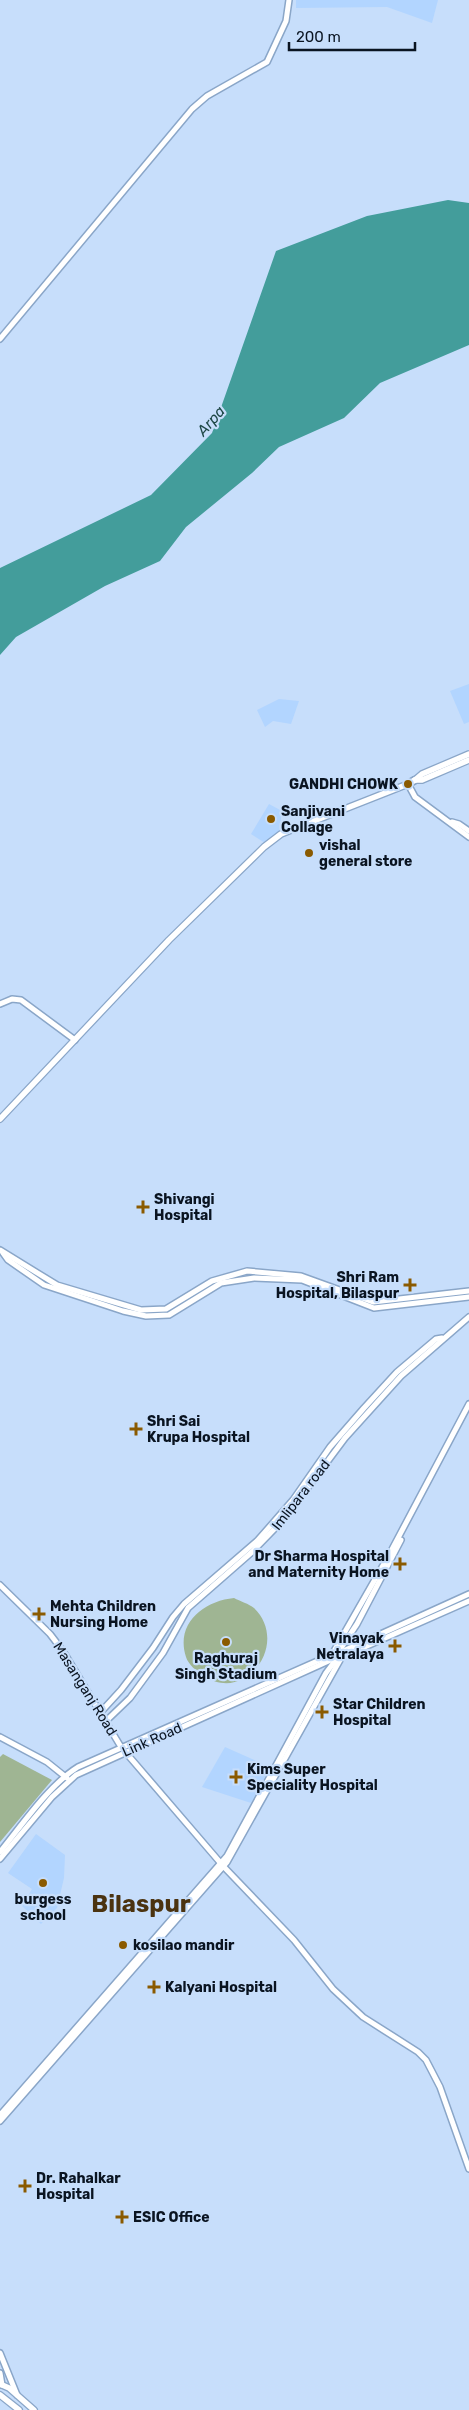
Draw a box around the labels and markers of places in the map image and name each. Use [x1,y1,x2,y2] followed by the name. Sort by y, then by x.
[289,776,399,793] place label: GANDHI CHOWK
[402,778,414,790] marker: GANDHI CHOWK
[281,803,345,836] place label: Sanjivani Collage
[265,813,277,825] marker: Sanjivani Collage
[319,837,412,870] place label: vishal general store
[303,847,315,859] marker: vishal general store
[154,1191,215,1224] place label: Shivangi Hospital
[136,1200,150,1214] marker: Shivangi Hospital
[276,1269,400,1302] place label: Shri Ram Hospital, Bilaspur
[403,1278,417,1292] marker: Shri Ram Hospital, Bilaspur
[147,1413,250,1446] place label: Shri Sai Krupa Hospital
[129,1422,143,1436] marker: Shri Sai Krupa Hospital
[248,1548,389,1581] place label: Dr Sharma Hospital and Maternity Home
[393,1557,407,1571] marker: Dr Sharma Hospital and Maternity Home
[50,1598,156,1631] place label: Mehta Children Nursing Home
[32,1607,46,1621] marker: Mehta Children Nursing Home
[316,1630,385,1663] place label: Vinayak Netralaya
[220,1636,232,1648] marker: Raghuraj Singh Stadium
[388,1639,402,1653] marker: Vinayak Netralaya
[175,1650,277,1683] place label: Raghuraj Singh Stadium
[333,1696,426,1729] place label: Star Children Hospital
[315,1705,329,1719] marker: Star Children Hospital
[247,1761,378,1794] place label: Kims Super Speciality Hospital
[229,1770,243,1784] marker: Kims Super Speciality Hospital
[37,1877,49,1889] marker: burgess school
[15,1891,72,1924] place label: burgess school
[133,1937,235,1954] place label: kosilao mandir
[117,1939,129,1951] marker: kosilao mandir
[165,1979,277,1996] place label: Kalyani Hospital
[147,1980,161,1994] marker: Kalyani Hospital
[36,2170,121,2203] place label: Dr. Rahalkar Hospital
[18,2179,32,2193] marker: Dr. Rahalkar Hospital
[133,2209,210,2226] place label: ESIC Office
[115,2210,129,2224] marker: ESIC Office

